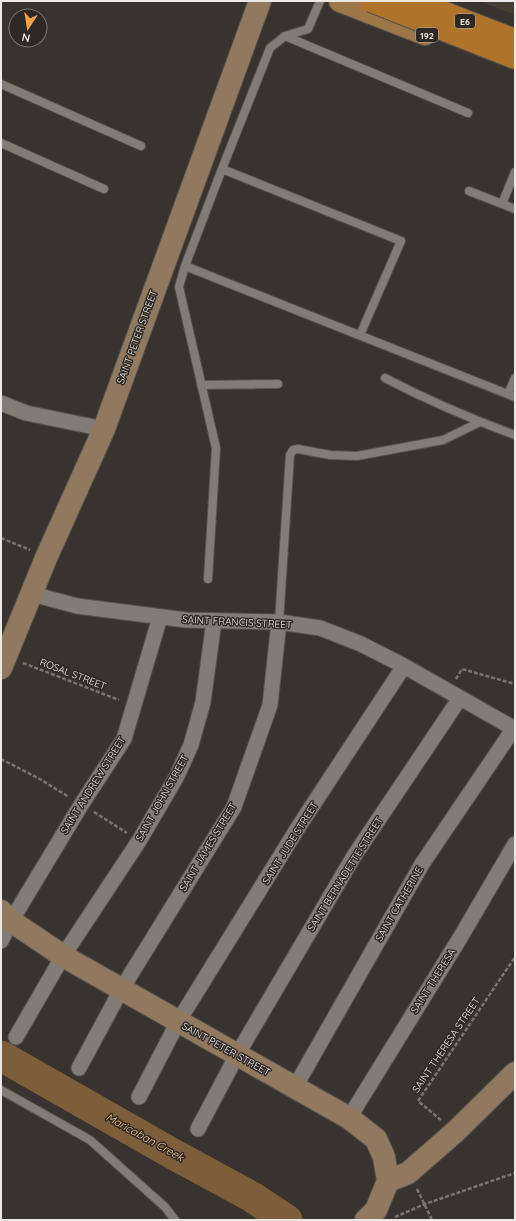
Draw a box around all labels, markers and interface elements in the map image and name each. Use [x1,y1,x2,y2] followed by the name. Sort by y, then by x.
[8,8,48,48] north arrow
[455,14,475,28] road number: E6
[416,28,438,42] road number: 192
[21,30,31,45] text: N
[114,288,160,386] street label: SAINT PETER STREET
[182,613,292,631] street label: SAINT FRANCIS STREET
[38,655,108,693] street label: ROSAL STREET
[58,734,128,836] street label: SAINT ANDREW STREET
[133,752,191,844] street label: SAINT JOHN STREET
[259,799,321,887] street label: SAINT JUDE STREET
[176,800,240,894] street label: SAINT JAMES STREET
[304,814,386,934] street label: SAINT BERNADETTE STREET
[372,864,426,944] street label: SAINT CATHERINE
[408,946,458,1016] street label: SAINT THERESA
[409,995,483,1095] street label: SAINT THERESA STREET
[179,1019,273,1079] street label: SAINT PETER STREET
[104,1110,187,1165] water label: Maricaban Creek

